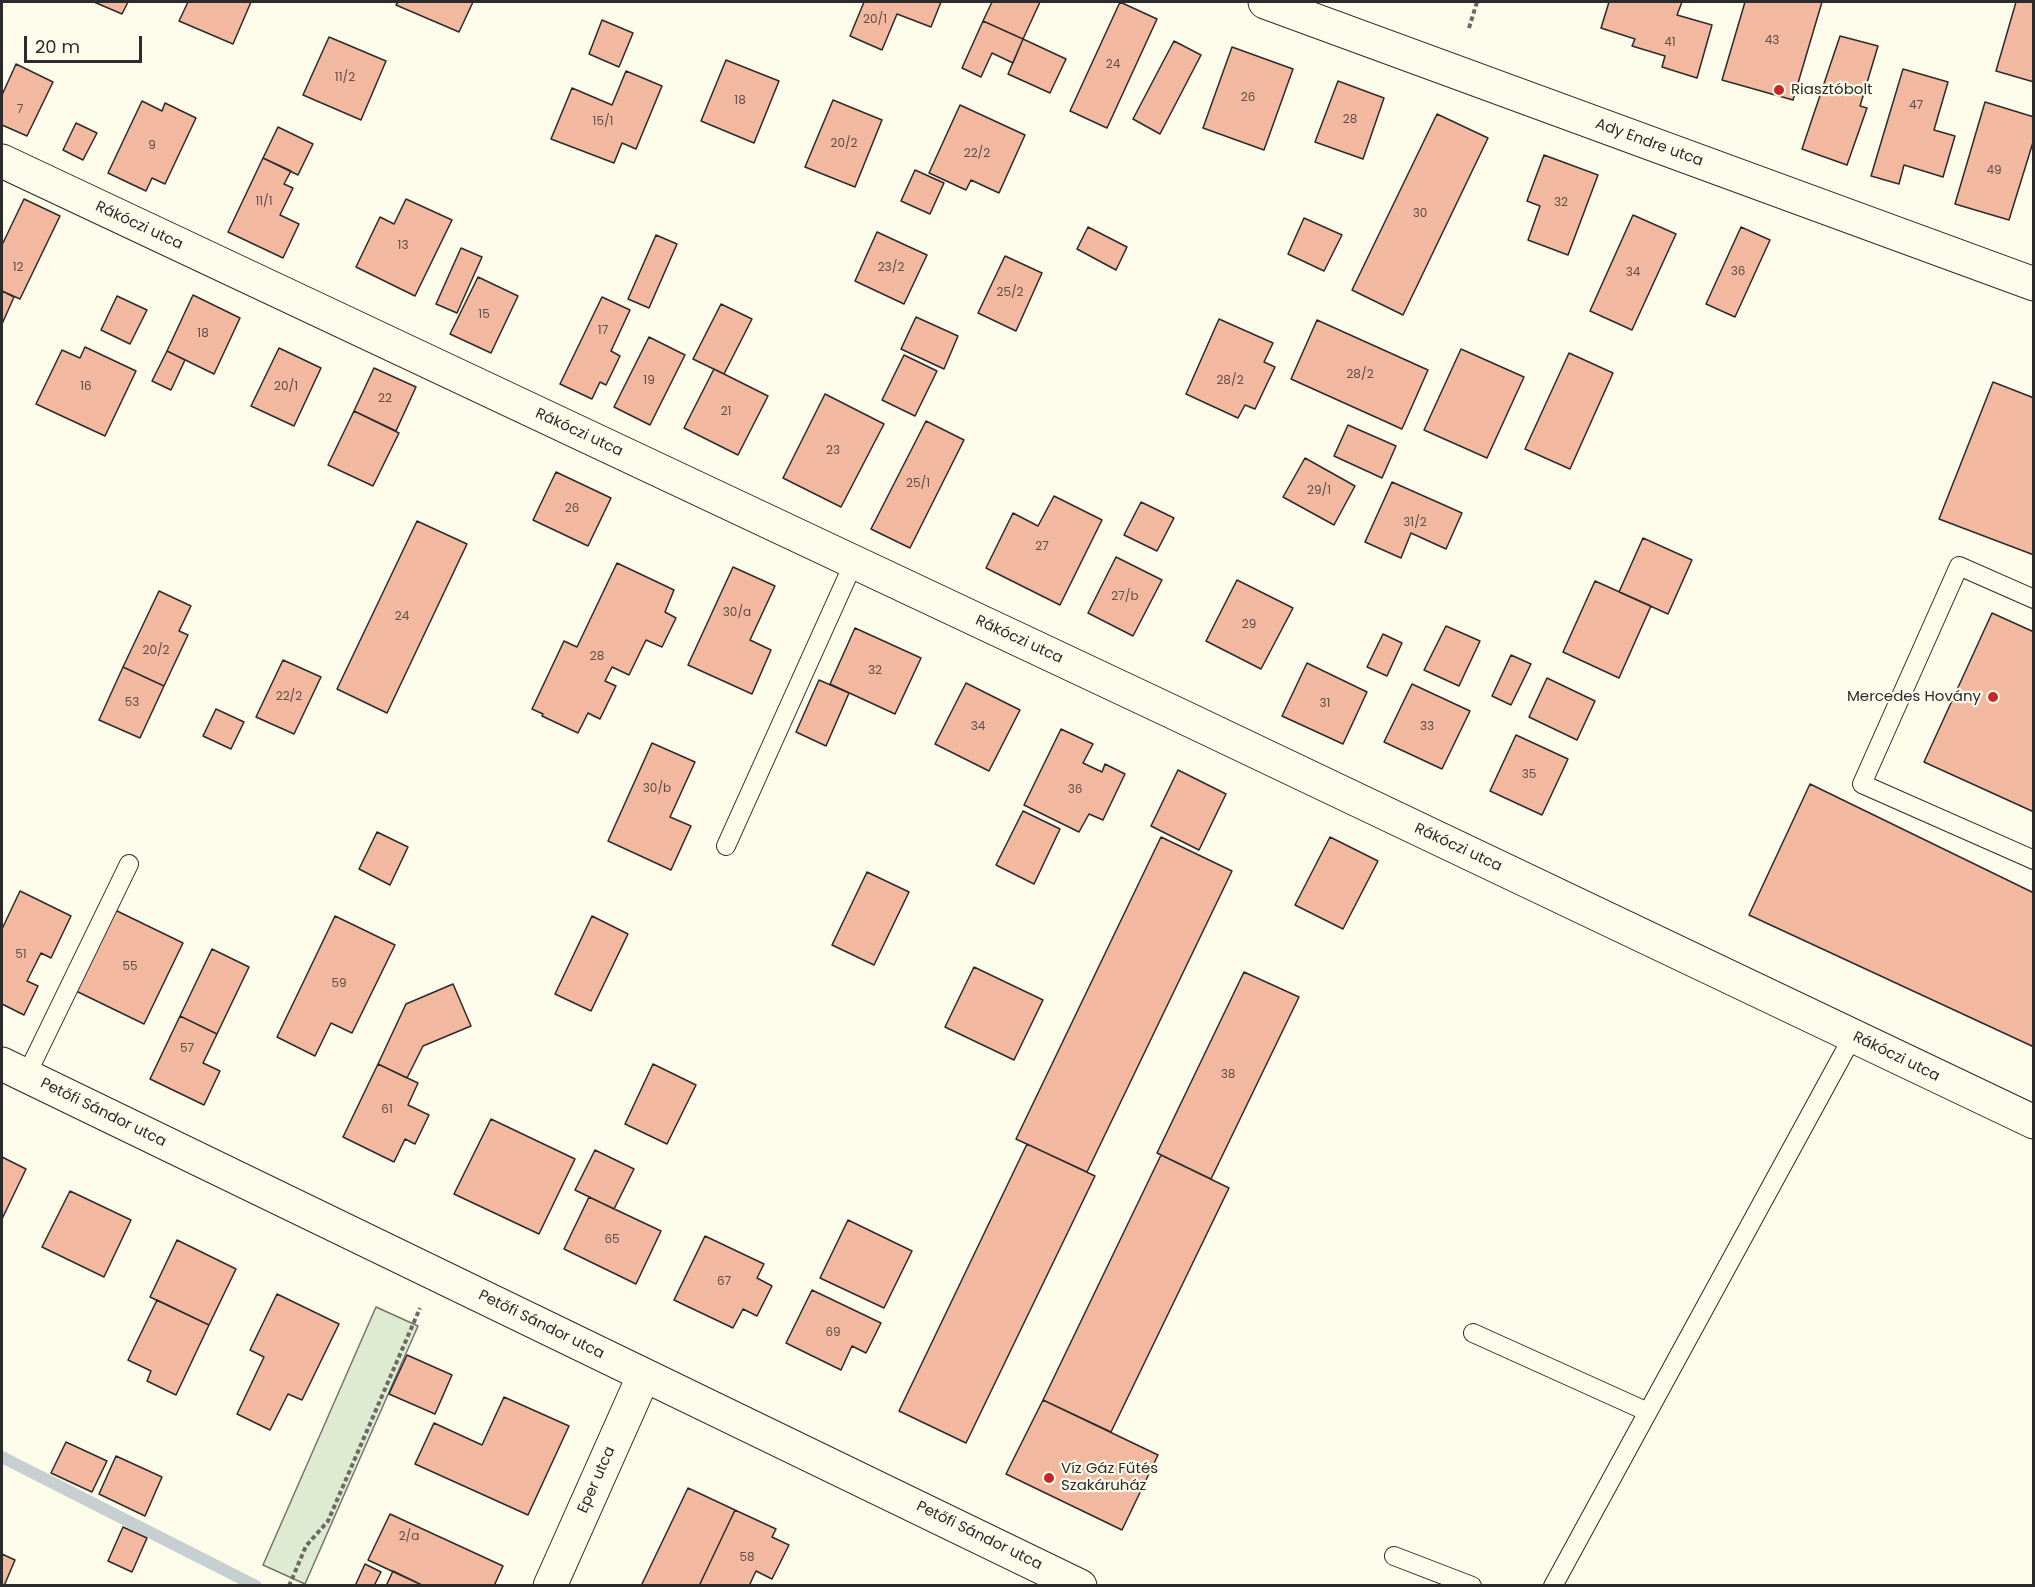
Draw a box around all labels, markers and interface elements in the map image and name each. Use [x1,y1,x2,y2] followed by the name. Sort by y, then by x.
[863,13,887,27] house number: 20/1
[27,24,146,62] scale bar
[35,34,80,59] text: 20 m
[1765,34,1779,48] house number: 43
[1664,36,1676,50] house number: 41
[1106,58,1120,72] house number: 24
[335,71,355,85] house number: 11/2
[1791,81,1873,99] place label: Riasztóbolt
[1772,83,1786,97] marker: Riasztóbolt
[1241,91,1255,105] house number: 26
[734,94,746,108] house number: 18
[1909,99,1923,113] house number: 47
[17,103,23,117] house number: 7
[1343,113,1357,127] house number: 28
[593,115,613,129] house number: 15/1
[1593,115,1705,171] street label: Ady Endre utca
[830,137,858,151] house number: 20/2
[148,139,156,153] house number: 9
[964,147,990,161] house number: 22/2
[1986,164,2002,178] house number: 49
[255,195,273,209] house number: 11/1
[1554,196,1568,210] house number: 32
[92,198,186,254] street label: Rákóczi utca
[1413,207,1427,221] house number: 30
[398,239,408,253] house number: 13
[13,261,23,275] house number: 12
[878,261,904,275] house number: 23/2
[1731,265,1745,279] house number: 36
[1626,266,1640,280] house number: 34
[996,286,1024,300] house number: 25/2
[478,308,490,322] house number: 15
[598,324,608,338] house number: 17
[197,327,209,341] house number: 18
[1346,368,1374,382] house number: 28/2
[643,374,655,388] house number: 19
[1216,374,1244,388] house number: 28/2
[80,380,92,394] house number: 16
[274,380,298,394] house number: 20/1
[378,392,392,406] house number: 22
[532,405,626,461] street label: Rákóczi utca
[721,405,731,419] house number: 21
[826,444,840,458] house number: 23
[906,477,930,491] house number: 25/1
[1307,484,1331,498] house number: 29/1
[565,502,579,516] house number: 26
[1403,516,1427,530] house number: 31/2
[1035,540,1049,554] house number: 27
[1111,590,1139,604] house number: 27/b
[723,606,751,620] house number: 30/a
[395,610,409,624] house number: 24
[972,612,1066,668] street label: Rákóczi utca
[1242,618,1256,632] house number: 29
[142,644,170,658] house number: 20/2
[590,650,604,664] house number: 28
[868,664,882,678] house number: 32
[1847,688,1981,706] place label: Mercedes Hovány
[276,690,302,704] house number: 22/2
[1986,690,2000,704] marker: Mercedes Hovány
[125,696,139,710] house number: 53
[1320,697,1330,711] house number: 31
[971,720,985,734] house number: 34
[1420,720,1434,734] house number: 33
[1522,768,1536,782] house number: 35
[643,782,671,796] house number: 30/b
[1068,783,1082,797] house number: 36
[1411,820,1505,876] street label: Rákóczi utca
[15,948,27,962] house number: 51
[122,960,138,974] house number: 55
[331,977,347,991] house number: 59
[1850,1028,1942,1086] street label: Rákóczi utca
[180,1042,194,1056] house number: 57
[1221,1068,1235,1082] house number: 38
[37,1075,169,1151] street label: Petőfi Sándor utca
[381,1103,393,1117] house number: 61
[604,1233,620,1247] house number: 65
[717,1275,731,1289] house number: 67
[475,1287,607,1363] street label: Petőfi Sándor utca
[825,1326,841,1340] house number: 69
[574,1444,620,1516] street label: Eper utca
[1061,1460,1158,1495] place label: Víz Gáz Fűtés Szakáruház
[1042,1471,1056,1485] marker: Víz Gáz Fűtés Szakáruház
[913,1498,1045,1574] street label: Petőfi Sándor utca
[399,1530,419,1544] house number: 2/a
[739,1551,755,1565] house number: 58

